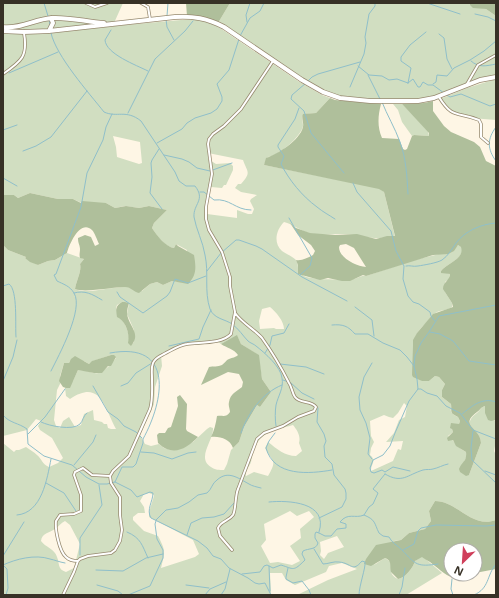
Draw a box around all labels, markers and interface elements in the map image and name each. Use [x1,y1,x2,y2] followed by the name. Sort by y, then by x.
[443,542,483,582] north arrow
[451,563,466,580] text: N

